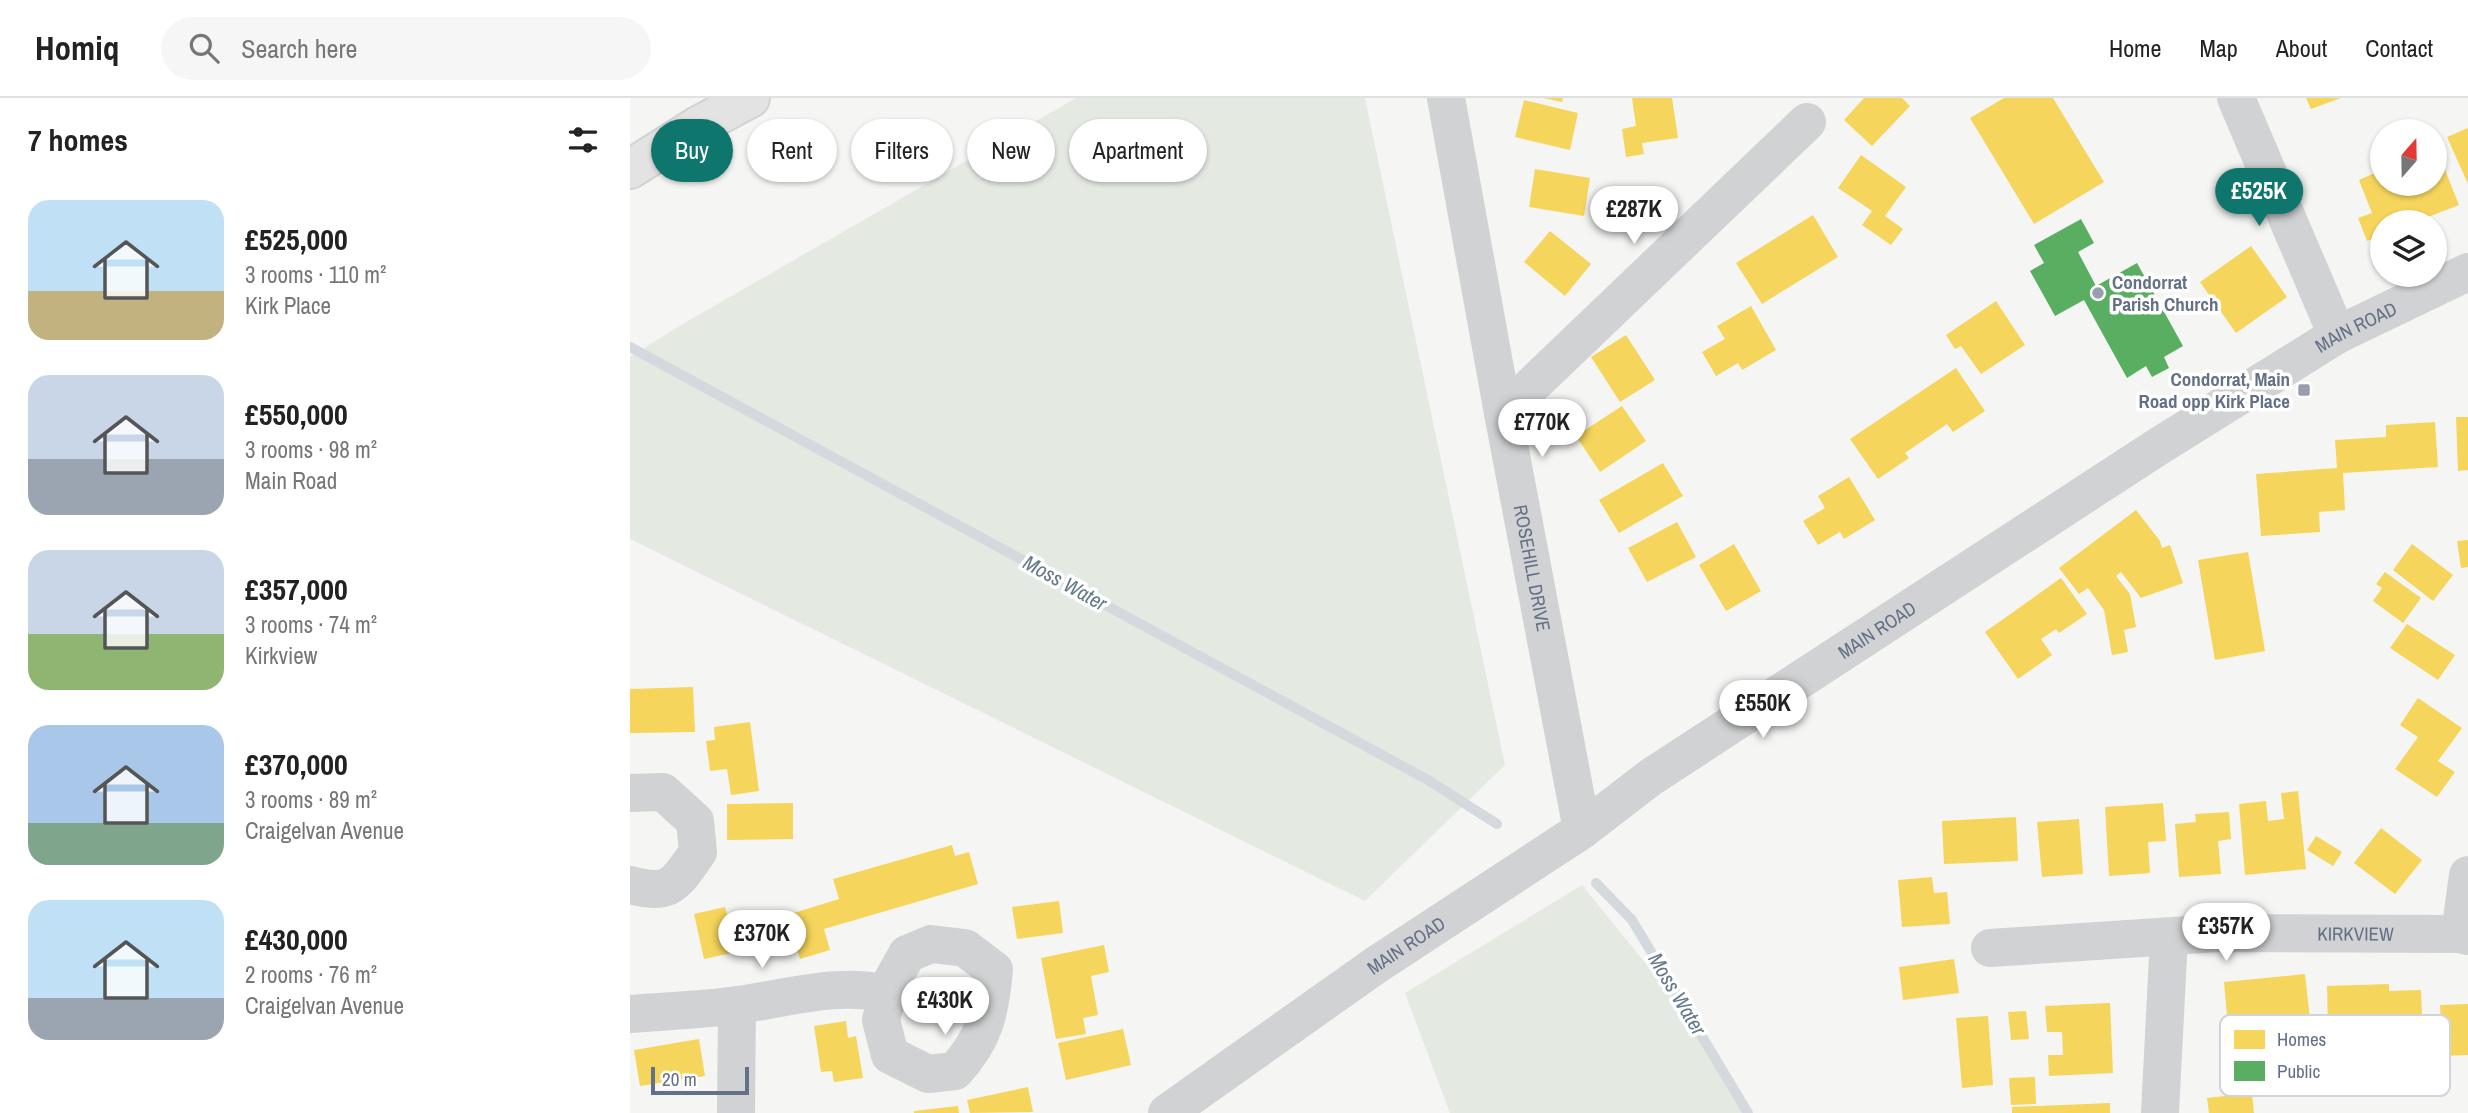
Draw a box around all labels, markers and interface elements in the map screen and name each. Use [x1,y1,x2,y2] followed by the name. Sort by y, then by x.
[161,17,651,80] search box
[35,26,119,70] text: Homiq
[185,29,223,67] icon: search
[241,31,357,66] text: Search here
[2109,32,2161,64] text: Home
[2199,32,2238,64] text: Map
[2276,32,2327,64] text: About
[2365,32,2433,64] text: Contact
[651,119,733,182] chip: Buy
[747,119,837,182] chip: Rent
[851,119,953,182] chip: Filters
[967,119,1055,182] chip: New
[1069,119,1207,182] chip: Apartment
[2370,119,2446,196] north arrow
[2370,119,2447,287] map controls
[28,120,128,160] text: 7 homes
[564,121,602,159] icon: filters
[2210,169,2308,228] pin: £525K
[2231,175,2287,206] text: £525K
[1585,186,1683,246] pin: £287K
[1606,193,1662,224] text: £287K
[2370,210,2447,287] button: layers
[245,219,348,259] text: £525,000
[84,228,168,312] icon: home
[245,259,386,290] text: 3 rooms · 110 m²
[2112,269,2219,317] place label: Condorrat Parish Church
[2090,285,2106,301] marker: Condorrat Parish Church
[245,290,331,321] text: Kirk Place
[2310,295,2401,359] street label: MAIN ROAD
[2138,366,2290,414] place label: Condorrat, Main Road opp Kirk Place
[2296,382,2312,398] marker: Condorrat, Main Road opp Kirk Place
[245,394,348,434] text: £550,000
[1493,400,1591,459] pin: £770K
[84,403,168,487] icon: home
[1514,406,1570,437] text: £770K
[245,434,377,465] text: 3 rooms · 98 m²
[245,465,337,496] text: Main Road
[1508,503,1557,634] street label: ROSEHILL DRIVE
[1018,548,1113,618] water label: Moss Water
[245,569,348,609] text: £357,000
[84,578,168,662] icon: home
[1833,595,1921,665] street label: MAIN ROAD
[245,609,377,640] text: 3 rooms · 74 m²
[245,640,317,671] text: Kirkview
[1714,680,1812,740] pin: £550K
[1735,687,1791,718] text: £550K
[245,744,348,784] text: £370,000
[84,753,168,837] icon: home
[245,784,377,815] text: 3 rooms · 89 m²
[245,815,404,846] text: Craigelvan Avenue
[2177,904,2275,963] pin: £357K
[713,910,811,970] pin: £370K
[1362,910,1450,980] street label: MAIN ROAD
[2198,910,2254,941] text: £357K
[734,917,790,948] text: £370K
[245,919,348,959] text: £430,000
[2317,920,2394,947] street label: KIRKVIEW
[84,928,168,1012] icon: home
[1641,947,1714,1041] water label: Moss Water
[245,959,377,990] text: 2 rooms · 76 m²
[896,978,994,1037] pin: £430K
[917,984,973,1015] text: £430K
[245,990,404,1021] text: Craigelvan Avenue
[2220,1015,2450,1096] legend
[2277,1026,2327,1052] text: Homes
[2277,1058,2321,1084] text: Public
[651,1064,749,1096] scale bar
[662,1066,697,1092] text: 20 m

